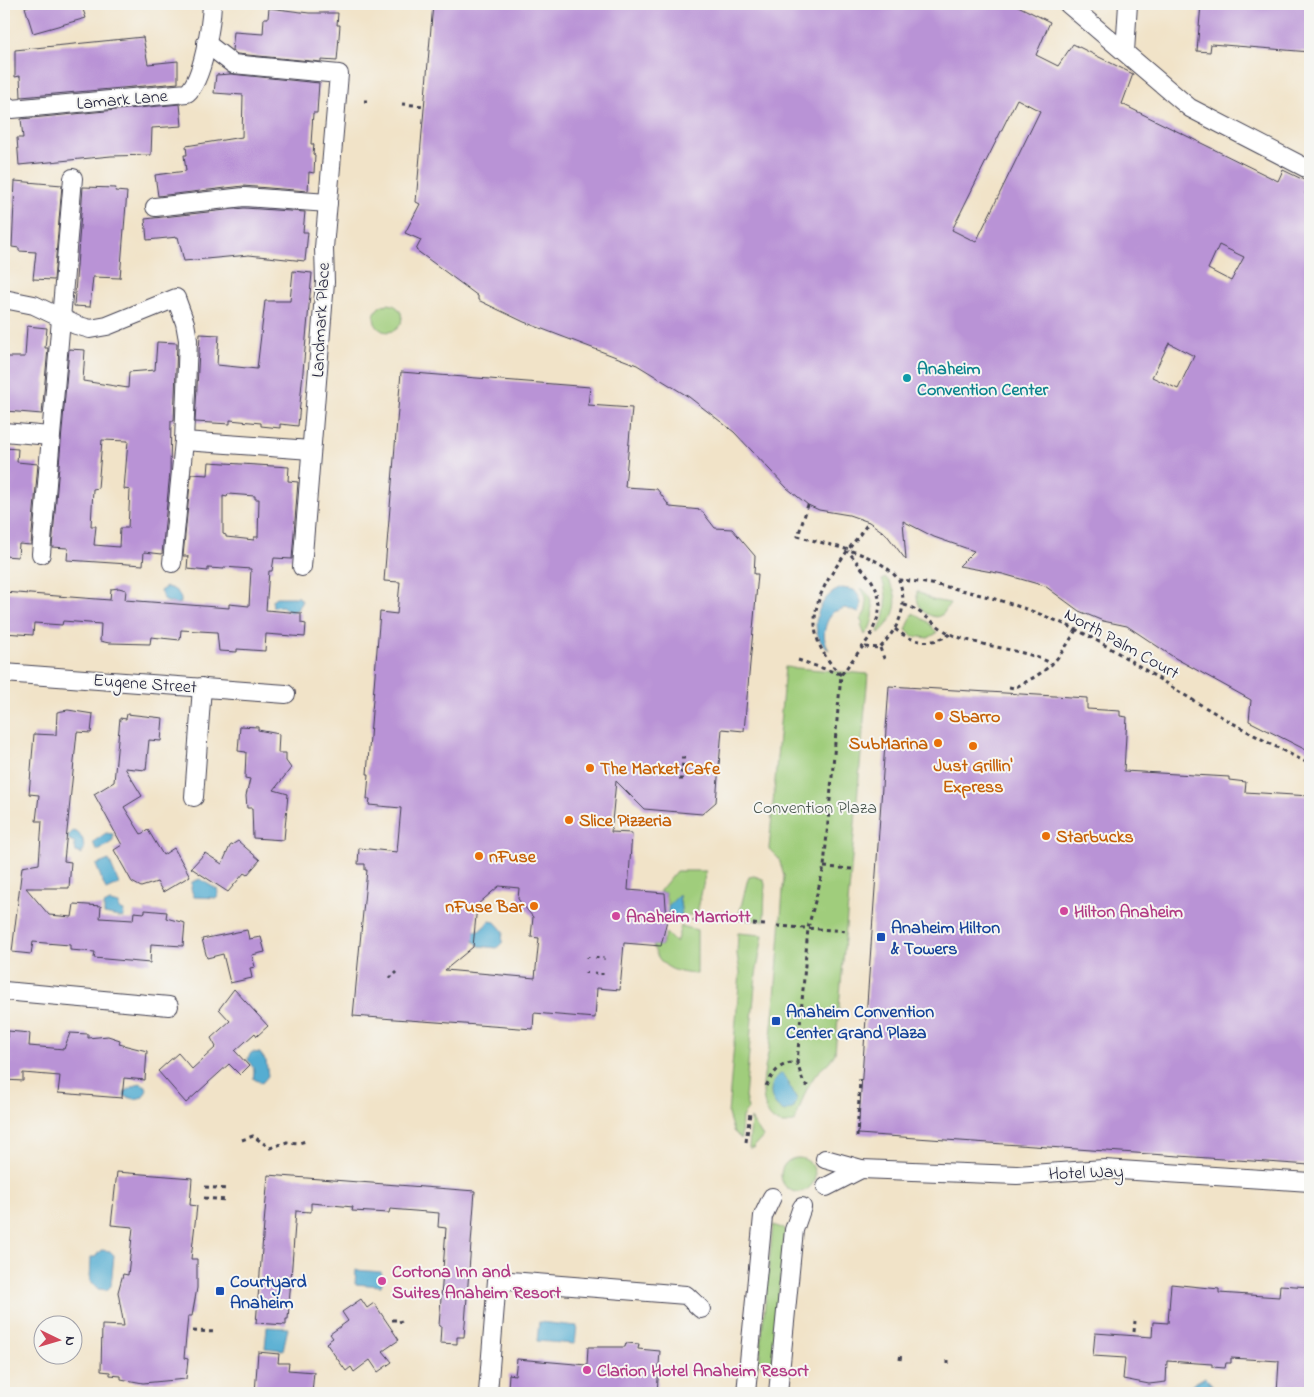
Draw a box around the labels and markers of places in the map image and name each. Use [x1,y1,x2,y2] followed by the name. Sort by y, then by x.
[917,357,1048,404] place label: Anaheim Convention Center
[901,372,913,384] marker: Anaheim Convention Center
[949,705,1000,731] place label: Sbarro
[933,710,945,722] marker: Sbarro
[849,732,928,758] place label: SubMarina
[932,737,944,749] marker: SubMarina
[967,740,979,752] marker: Just Grillin' Express
[934,754,1013,801] place label: Just Grillin' Express
[600,757,721,783] place label: The Market Cafe
[584,762,596,774] marker: The Market Cafe
[579,809,672,835] place label: Slice Pizzeria
[563,814,575,826] marker: Slice Pizzeria
[1056,825,1134,851] place label: Starbucks
[1040,830,1052,842] marker: Starbucks
[489,845,537,871] place label: nFuse
[473,850,485,862] marker: nFuse
[445,895,524,921] place label: nFuse Bar
[528,900,540,912] marker: nFuse Bar
[1074,900,1183,926] place label: Hilton Anaheim
[626,905,751,931] place label: Anaheim Marriott
[1058,905,1070,917] marker: Hilton Anaheim
[610,910,622,922] marker: Anaheim Marriott
[890,916,1000,963] place label: Anaheim Hilton & Towers
[875,931,887,943] marker: Anaheim Hilton & Towers
[786,1000,934,1047] place label: Anaheim Convention Center Grand Plaza
[770,1015,782,1027] marker: Anaheim Convention Center Grand Plaza
[392,1260,562,1307] place label: Cortona Inn and Suites Anaheim Resort
[230,1270,307,1317] place label: Courtyard Anaheim
[376,1275,388,1287] marker: Cortona Inn and Suites Anaheim Resort
[214,1285,226,1297] marker: Courtyard Anaheim
[597,1359,810,1385] place label: Clarion Hotel Anaheim Resort
[581,1364,593,1376] marker: Clarion Hotel Anaheim Resort

